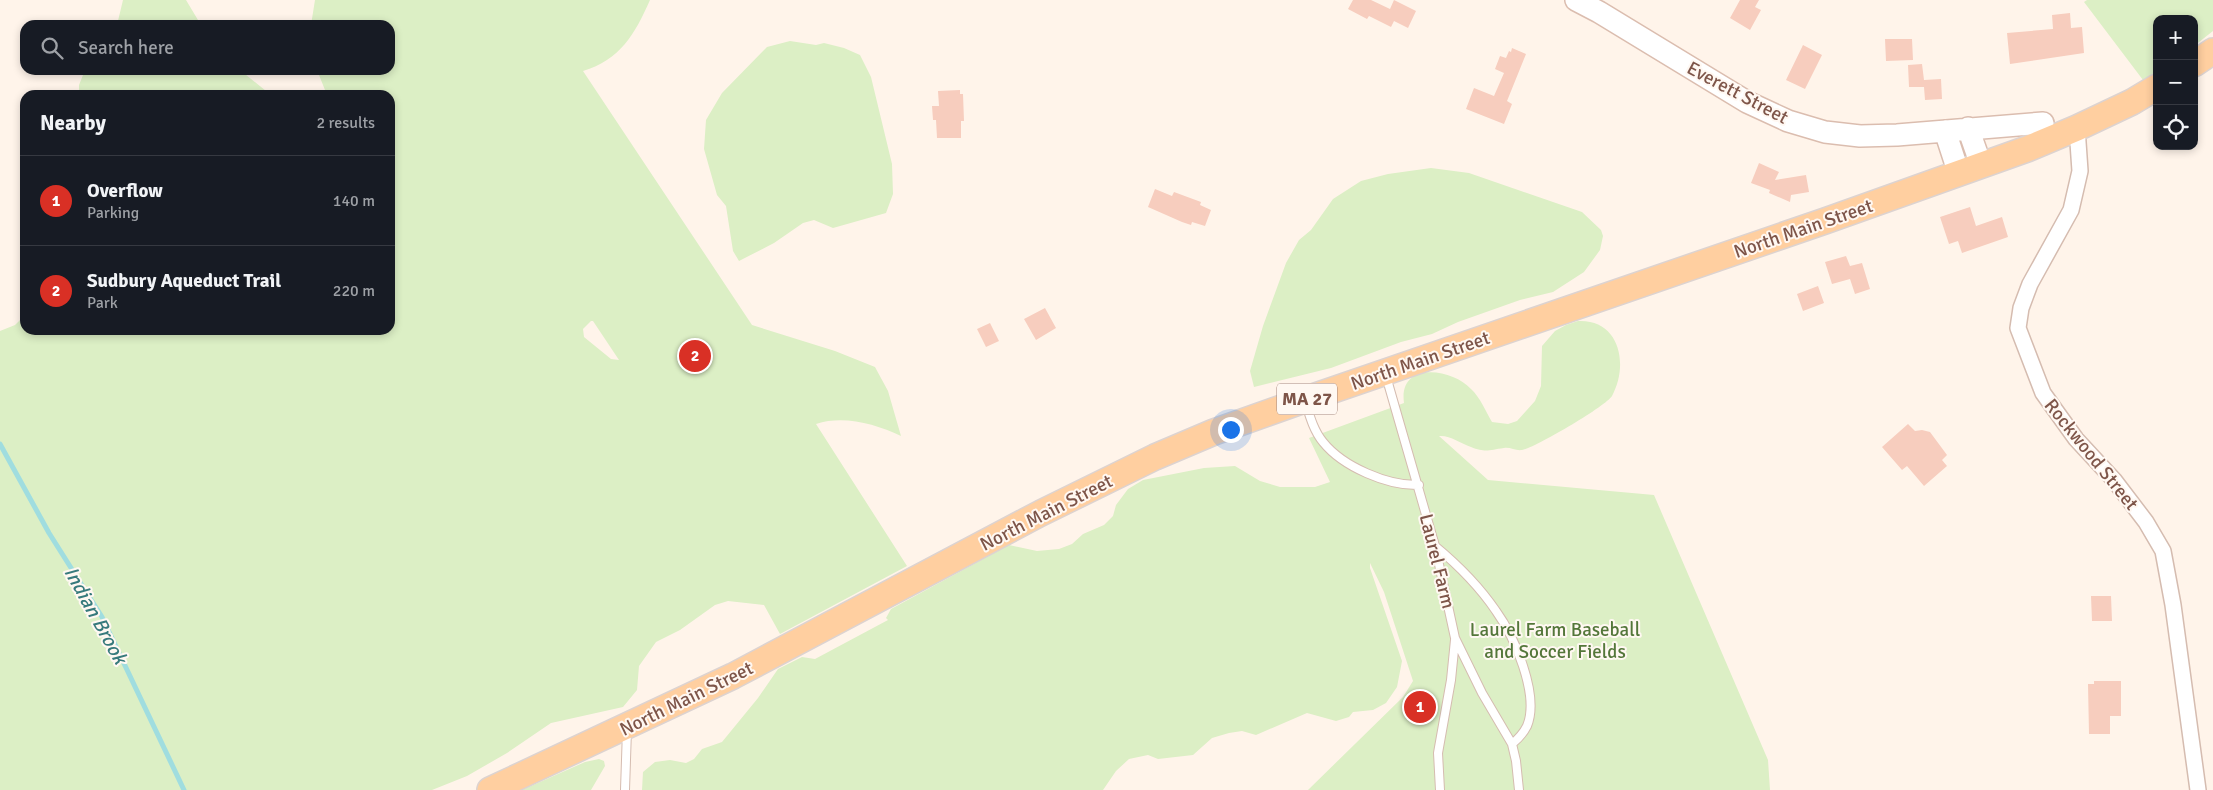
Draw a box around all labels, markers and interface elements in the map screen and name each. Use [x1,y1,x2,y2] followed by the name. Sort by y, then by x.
[2153,15,2198,150] map controls
[2153,15,2198,60] button: +
[20,20,395,75] search box
[38,34,66,62] icon: search
[78,36,174,60] text: Search here
[1683,56,1793,130] street label: Everett Street
[2153,60,2198,105] button: −
[2153,105,2198,150] button: locate
[40,110,106,136] text: Nearby
[316,113,375,133] text: 2 results
[87,179,163,203] text: Overflow
[52,191,60,211] text: 1
[333,191,375,211] text: 140 m
[1731,194,1876,264] street label: North Main Street
[87,203,139,223] text: Parking
[87,269,281,293] text: Sudbury Aqueduct Trail
[52,281,60,301] text: 2
[333,281,375,301] text: 220 m
[87,293,118,313] text: Park
[1348,326,1493,396] street label: North Main Street
[679,337,711,375] pin: 2
[1277,384,1337,414] road number: MA 27
[2039,394,2144,515] street label: Rockwood Street
[1218,417,1244,443] your location
[976,469,1117,557] street label: North Main Street
[1414,511,1460,611] street label: Laurel Farm
[58,562,134,670] water label: Indian Brook
[1470,618,1640,664] park label: Laurel Farm Baseball and Soccer Fields
[616,656,757,742] street label: North Main Street
[1404,688,1436,726] pin: 1

